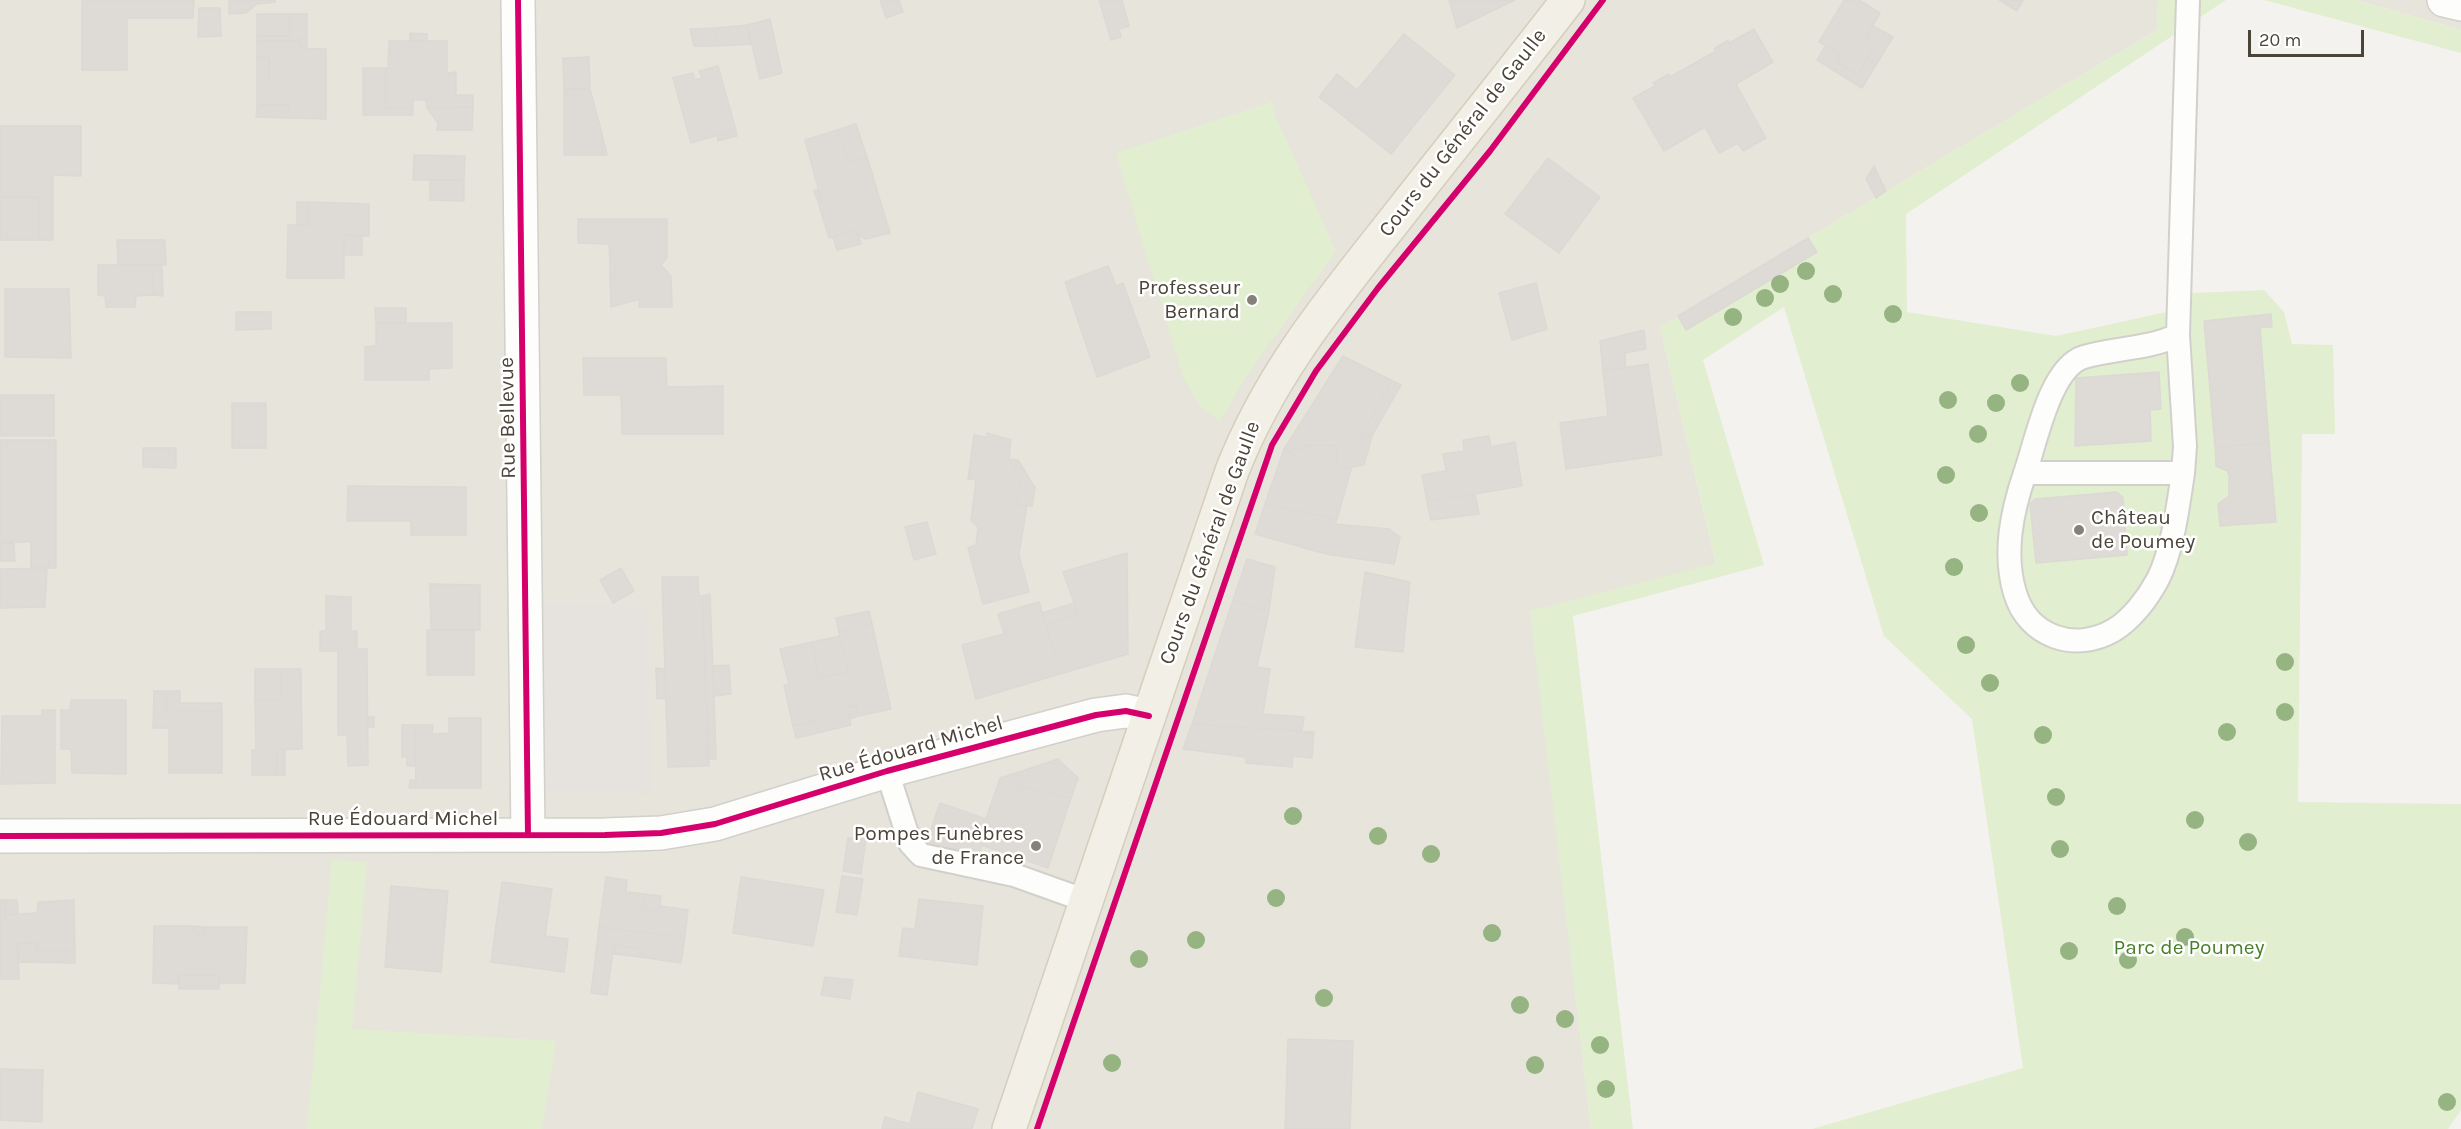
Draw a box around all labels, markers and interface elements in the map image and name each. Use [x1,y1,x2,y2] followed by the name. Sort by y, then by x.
[2251,18,2366,56] scale bar
[1374,24,1552,242] street label: Cours du Général de Gaulle
[2259,29,2301,51] text: 20 m
[1138,275,1240,325] place label: Professeur Bernard
[1245,293,1259,307] marker: Professeur Bernard
[494,357,522,479] street label: Rue Bellevue
[1154,418,1266,668] street label: Cours du Général de Gaulle
[2091,505,2195,555] place label: Château de Poumey
[2072,523,2086,537] marker: Château de Poumey
[816,711,1006,787] street label: Rue Édouard Michel
[308,806,498,832] street label: Rue Édouard Michel
[854,821,1024,871] place label: Pompes Funèbres de France
[1029,839,1043,853] marker: Pompes Funèbres de France
[2114,935,2264,961] park label: Parc de Poumey

